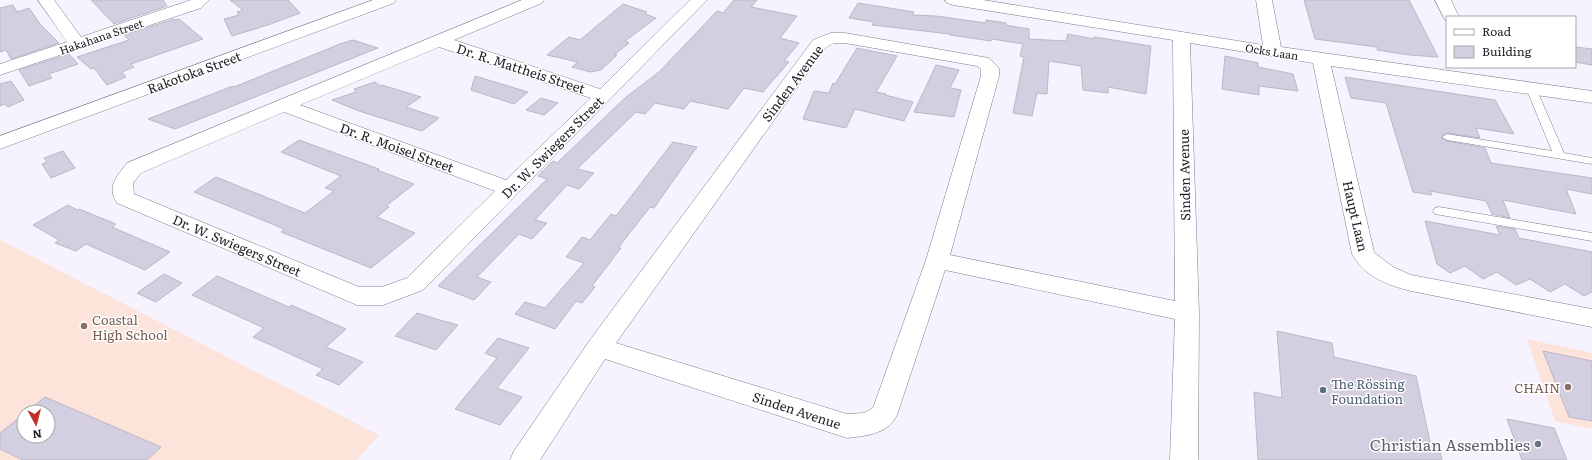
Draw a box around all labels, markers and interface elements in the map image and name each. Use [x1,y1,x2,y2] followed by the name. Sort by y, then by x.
[57,14,146,58] street label: Hakahana Street
[1446,16,1576,68] legend
[1482,22,1512,40] text: Road
[454,38,588,98] street label: Dr. R. Mattheis Street
[1244,39,1300,63] street label: Ocks Laan
[757,40,827,125] street label: Sinden Avenue
[1482,42,1532,60] text: Building
[144,46,244,98] street label: Rakotoka Street
[497,91,608,202] street label: Dr. W. Swiegers Street
[337,118,457,177] street label: Dr. R. Moisel Street
[1174,129,1194,221] street label: Sinden Avenue
[1339,179,1373,254] street label: Haupt Laan
[170,209,305,281] street label: Dr. W. Swiegers Street
[92,310,168,344] place label: Coastal High School
[79,321,89,331] marker: Coastal High School
[1331,374,1405,408] place label: The Rössing Foundation
[1514,378,1560,397] place label: CHAIN
[1563,382,1573,392] marker: CHAIN
[1318,385,1328,395] marker: The Rössing Foundation
[750,387,844,433] street label: Sinden Avenue
[16,404,56,444] north arrow
[32,426,43,443] text: N
[1370,432,1530,456] place label: Christian Assemblies
[1533,439,1543,449] marker: Christian Assemblies

